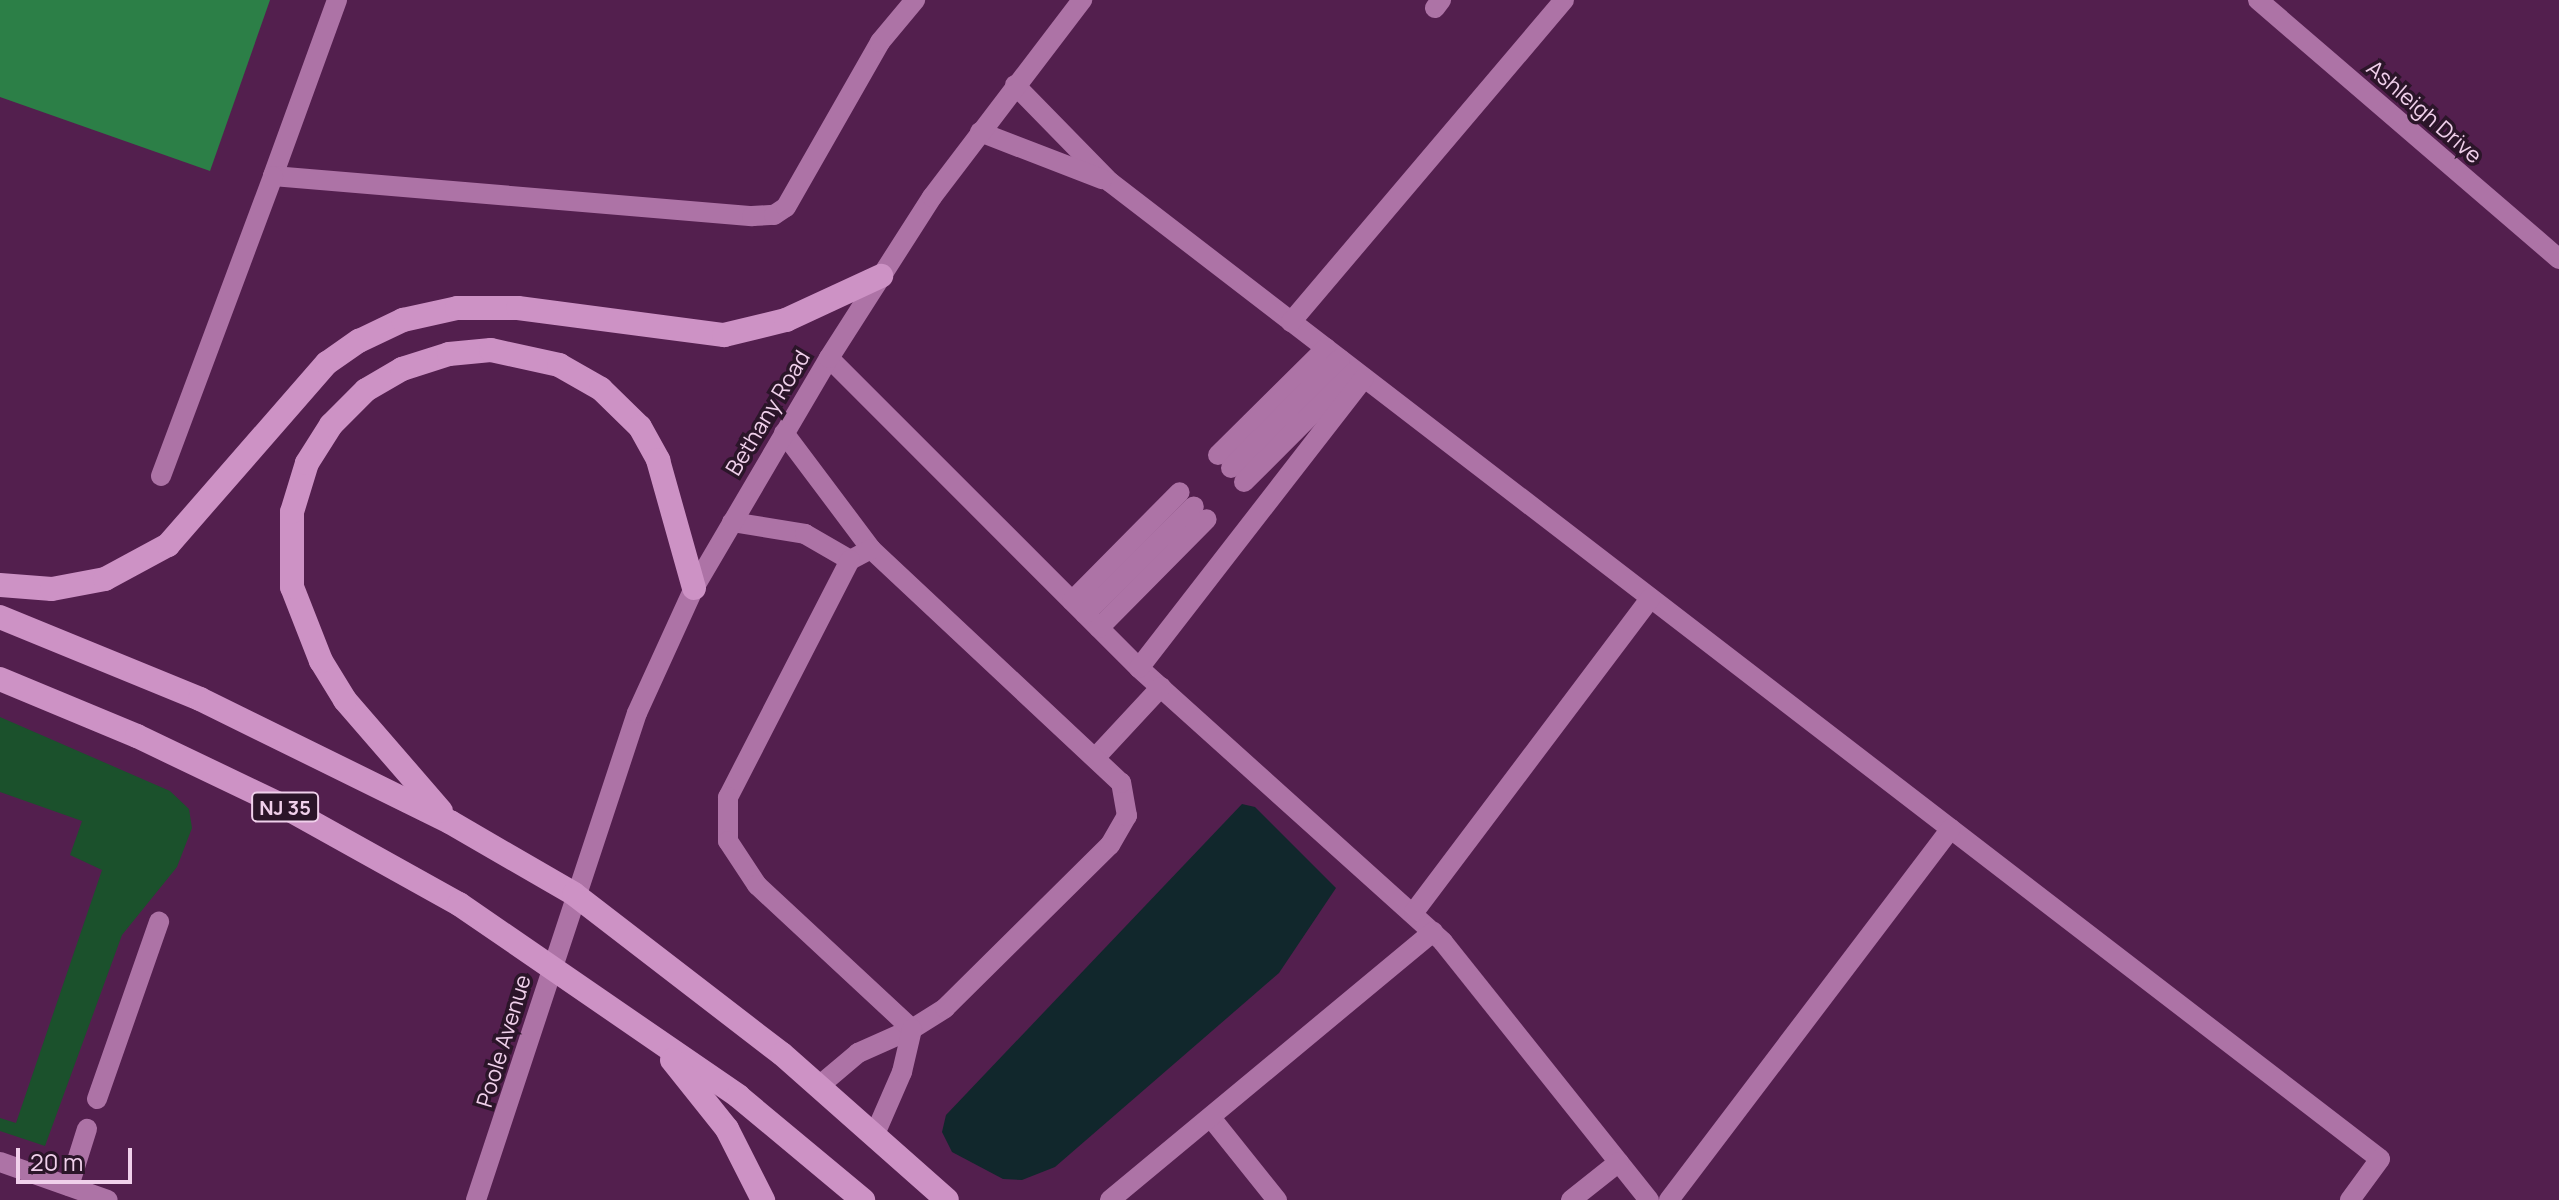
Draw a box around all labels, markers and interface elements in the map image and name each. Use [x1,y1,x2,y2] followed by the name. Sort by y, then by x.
[2361,55,2487,169] street label: Ashleigh Drive
[720,346,816,480] street label: Bethany Road
[251,791,319,823] road number: NJ 35
[471,972,537,1110] street label: Poole Avenue
[20,1132,136,1182] scale bar
[30,1145,83,1178] text: 20 m

